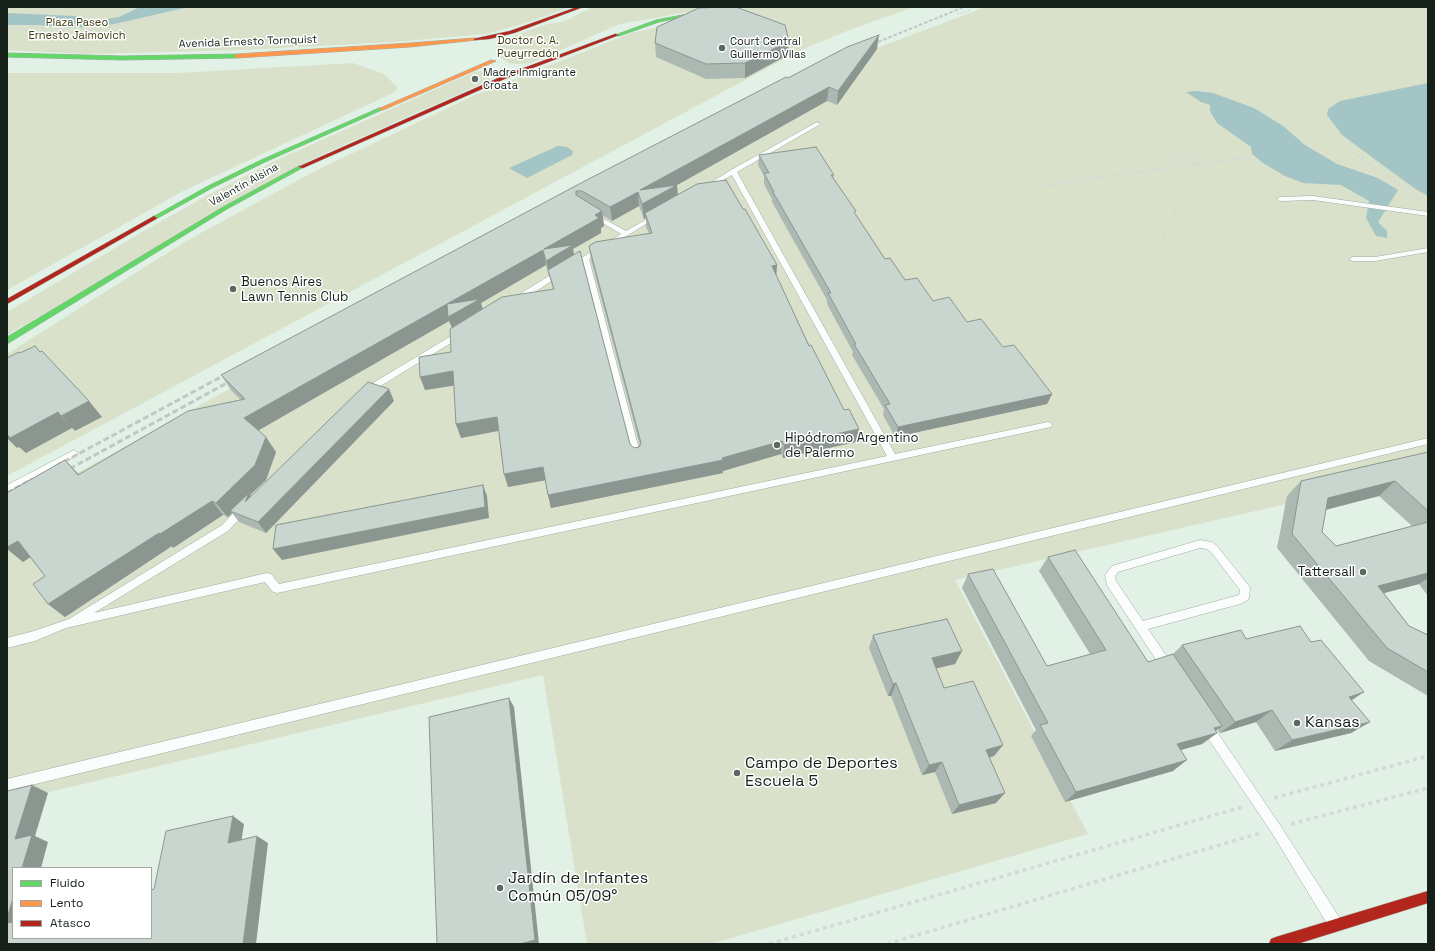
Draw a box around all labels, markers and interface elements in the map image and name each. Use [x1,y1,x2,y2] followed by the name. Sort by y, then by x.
[28,16,126,42] park label: Plaza Paseo Ernesto Jaimovich
[178,33,318,51] street label: Avenida Ernesto Tornquist
[497,34,559,60] park label: Doctor C. A. Pueyrredón
[730,35,806,61] place label: Court Central Guillermo Vilas
[717,43,727,53] marker: Court Central Guillermo Vilas
[483,66,576,92] place label: Madre Inmigrante Croata
[470,74,480,84] marker: Madre Inmigrante Croata
[207,161,281,209] street label: Valentín Alsina
[241,274,348,305] place label: Buenos Aires Lawn Tennis Club
[228,284,238,294] marker: Buenos Aires Lawn Tennis Club
[785,430,919,461] place label: Hipódromo Argentino de Palermo
[772,440,782,450] marker: Hipódromo Argentino de Palermo
[1298,564,1355,580] place label: Tattersall
[1358,567,1368,577] marker: Tattersall
[1305,713,1360,733] place label: Kansas
[1292,718,1302,728] marker: Kansas
[745,754,898,792] place label: Campo de Deportes Escuela 5
[732,768,742,778] marker: Campo de Deportes Escuela 5
[12,867,152,939] legend
[508,869,648,907] place label: Jardín de Infantes Común 05/09°
[50,875,85,891] text: Fluido
[495,883,505,893] marker: Jardín de Infantes Común 05/09°
[50,895,84,911] text: Lento
[50,915,91,931] text: Atasco

